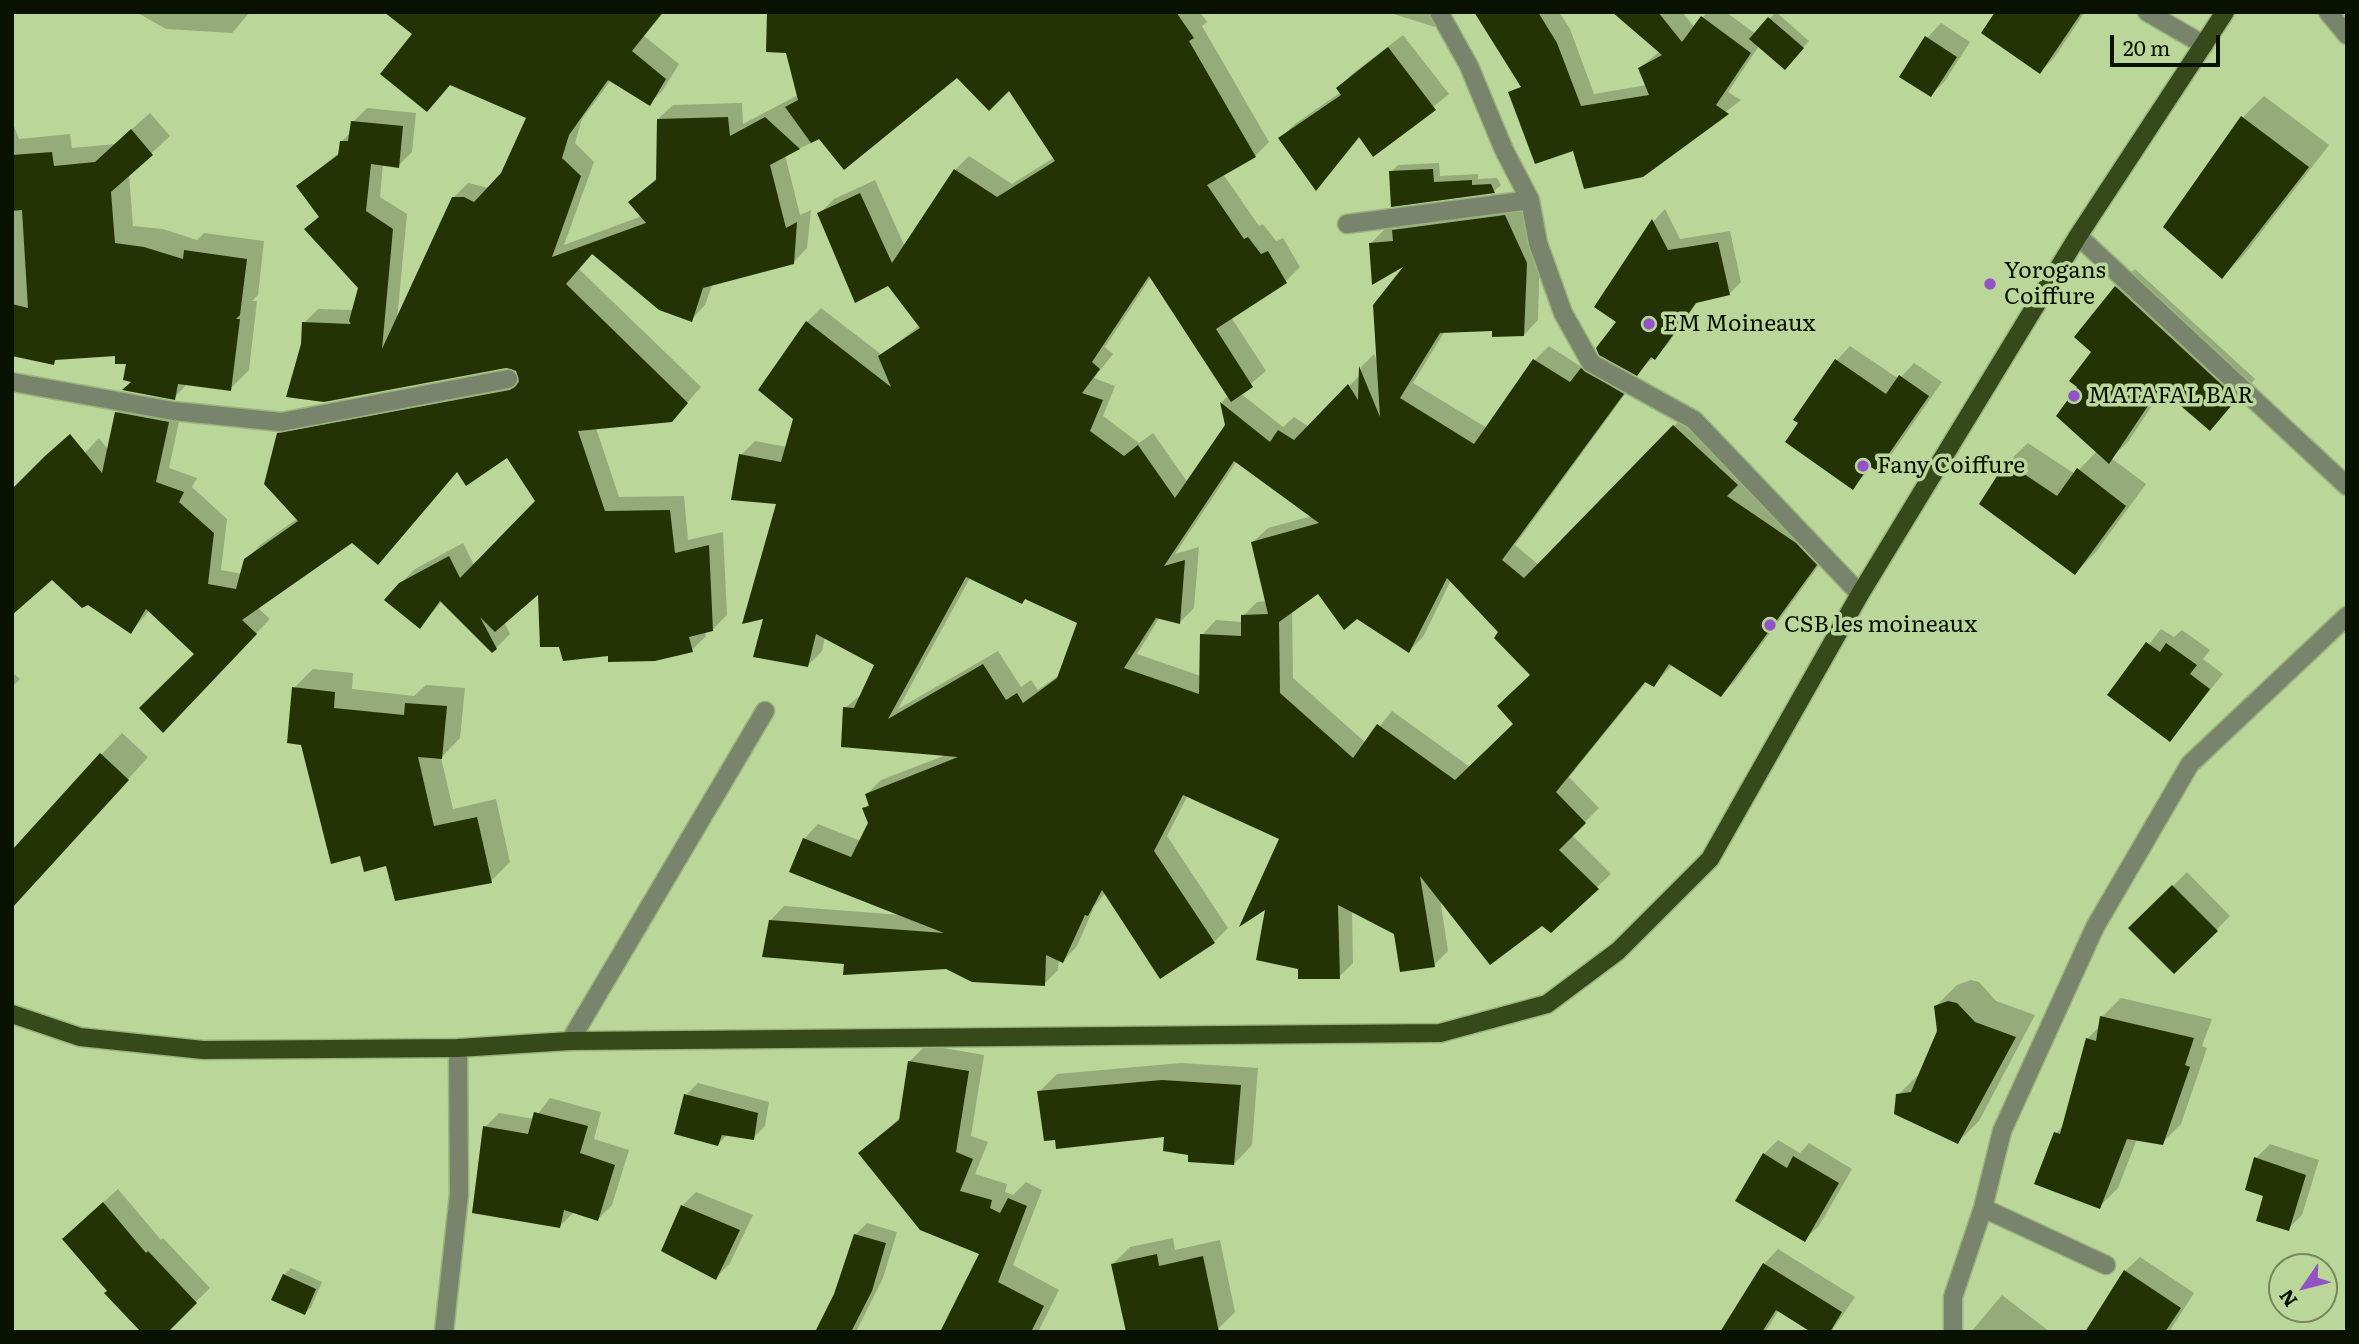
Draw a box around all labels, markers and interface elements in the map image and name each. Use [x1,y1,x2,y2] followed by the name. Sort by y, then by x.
[2114,21,2224,65] scale bar
[2123,31,2170,62] text: 20 m
[2004,257,2106,311] place label: Yorogans Coiffure
[1982,276,1998,292] marker: Yorogans Coiffure
[1663,310,1816,338] place label: EM Moineaux
[1641,316,1657,332] marker: EM Moineaux
[2088,382,2254,410] place label: MATAFAL BAR
[2066,388,2082,404] marker: MATAFAL BAR
[1877,452,2025,480] place label: Fany Coiffure
[1855,458,1871,474] marker: Fany Coiffure
[1784,611,1977,639] place label: CSB les moineaux
[1762,617,1778,633] marker: CSB les moineaux
[2268,1253,2338,1323] north arrow
[2271,1284,2303,1313] text: N

